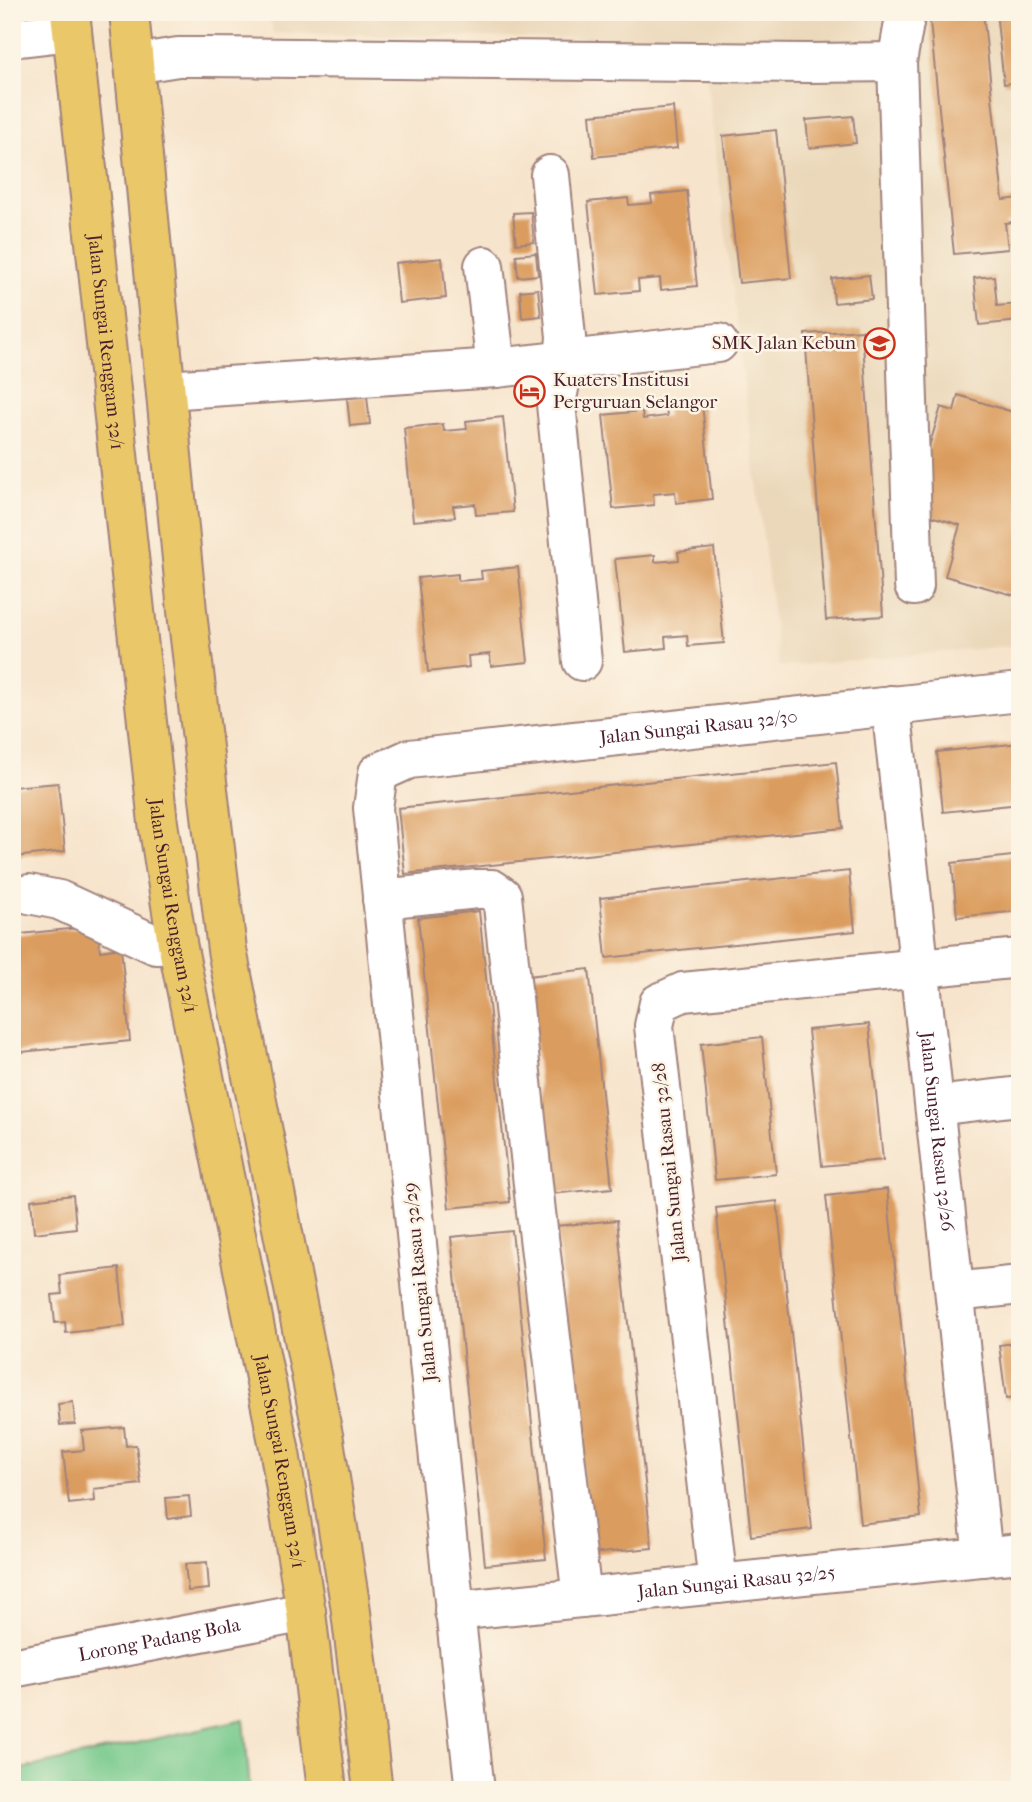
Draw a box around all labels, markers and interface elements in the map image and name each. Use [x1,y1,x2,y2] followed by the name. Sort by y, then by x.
[83,231,128,451] street label: Jalan Sungai Renggam 32/1
[862,326,896,360] school or university icon: SMK Jalan Kebun
[712,332,856,354] place label: SMK Jalan Kebun
[553,369,718,413] place label: Kuaters Institusi Perguruan Selangor
[513,374,547,408] hotel icon: Kuaters Institusi Perguruan Selangor
[597,705,799,749] street label: Jalan Sungai Rasau 32/30
[144,796,202,1015] street label: Jalan Sungai Renggam 32/1
[915,1029,959,1233] street label: Jalan Sungai Rasau 32/26
[648,1062,691,1264] street label: Jalan Sungai Rasau 32/28
[399,1181,442,1385] street label: Jalan Sungai Rasau 32/29
[249,1351,310,1570] street label: Jalan Sungai Renggam 32/1
[635,1561,836,1603] street label: Jalan Sungai Rasau 32/25
[77,1614,242,1666] street label: Lorong Padang Bola

